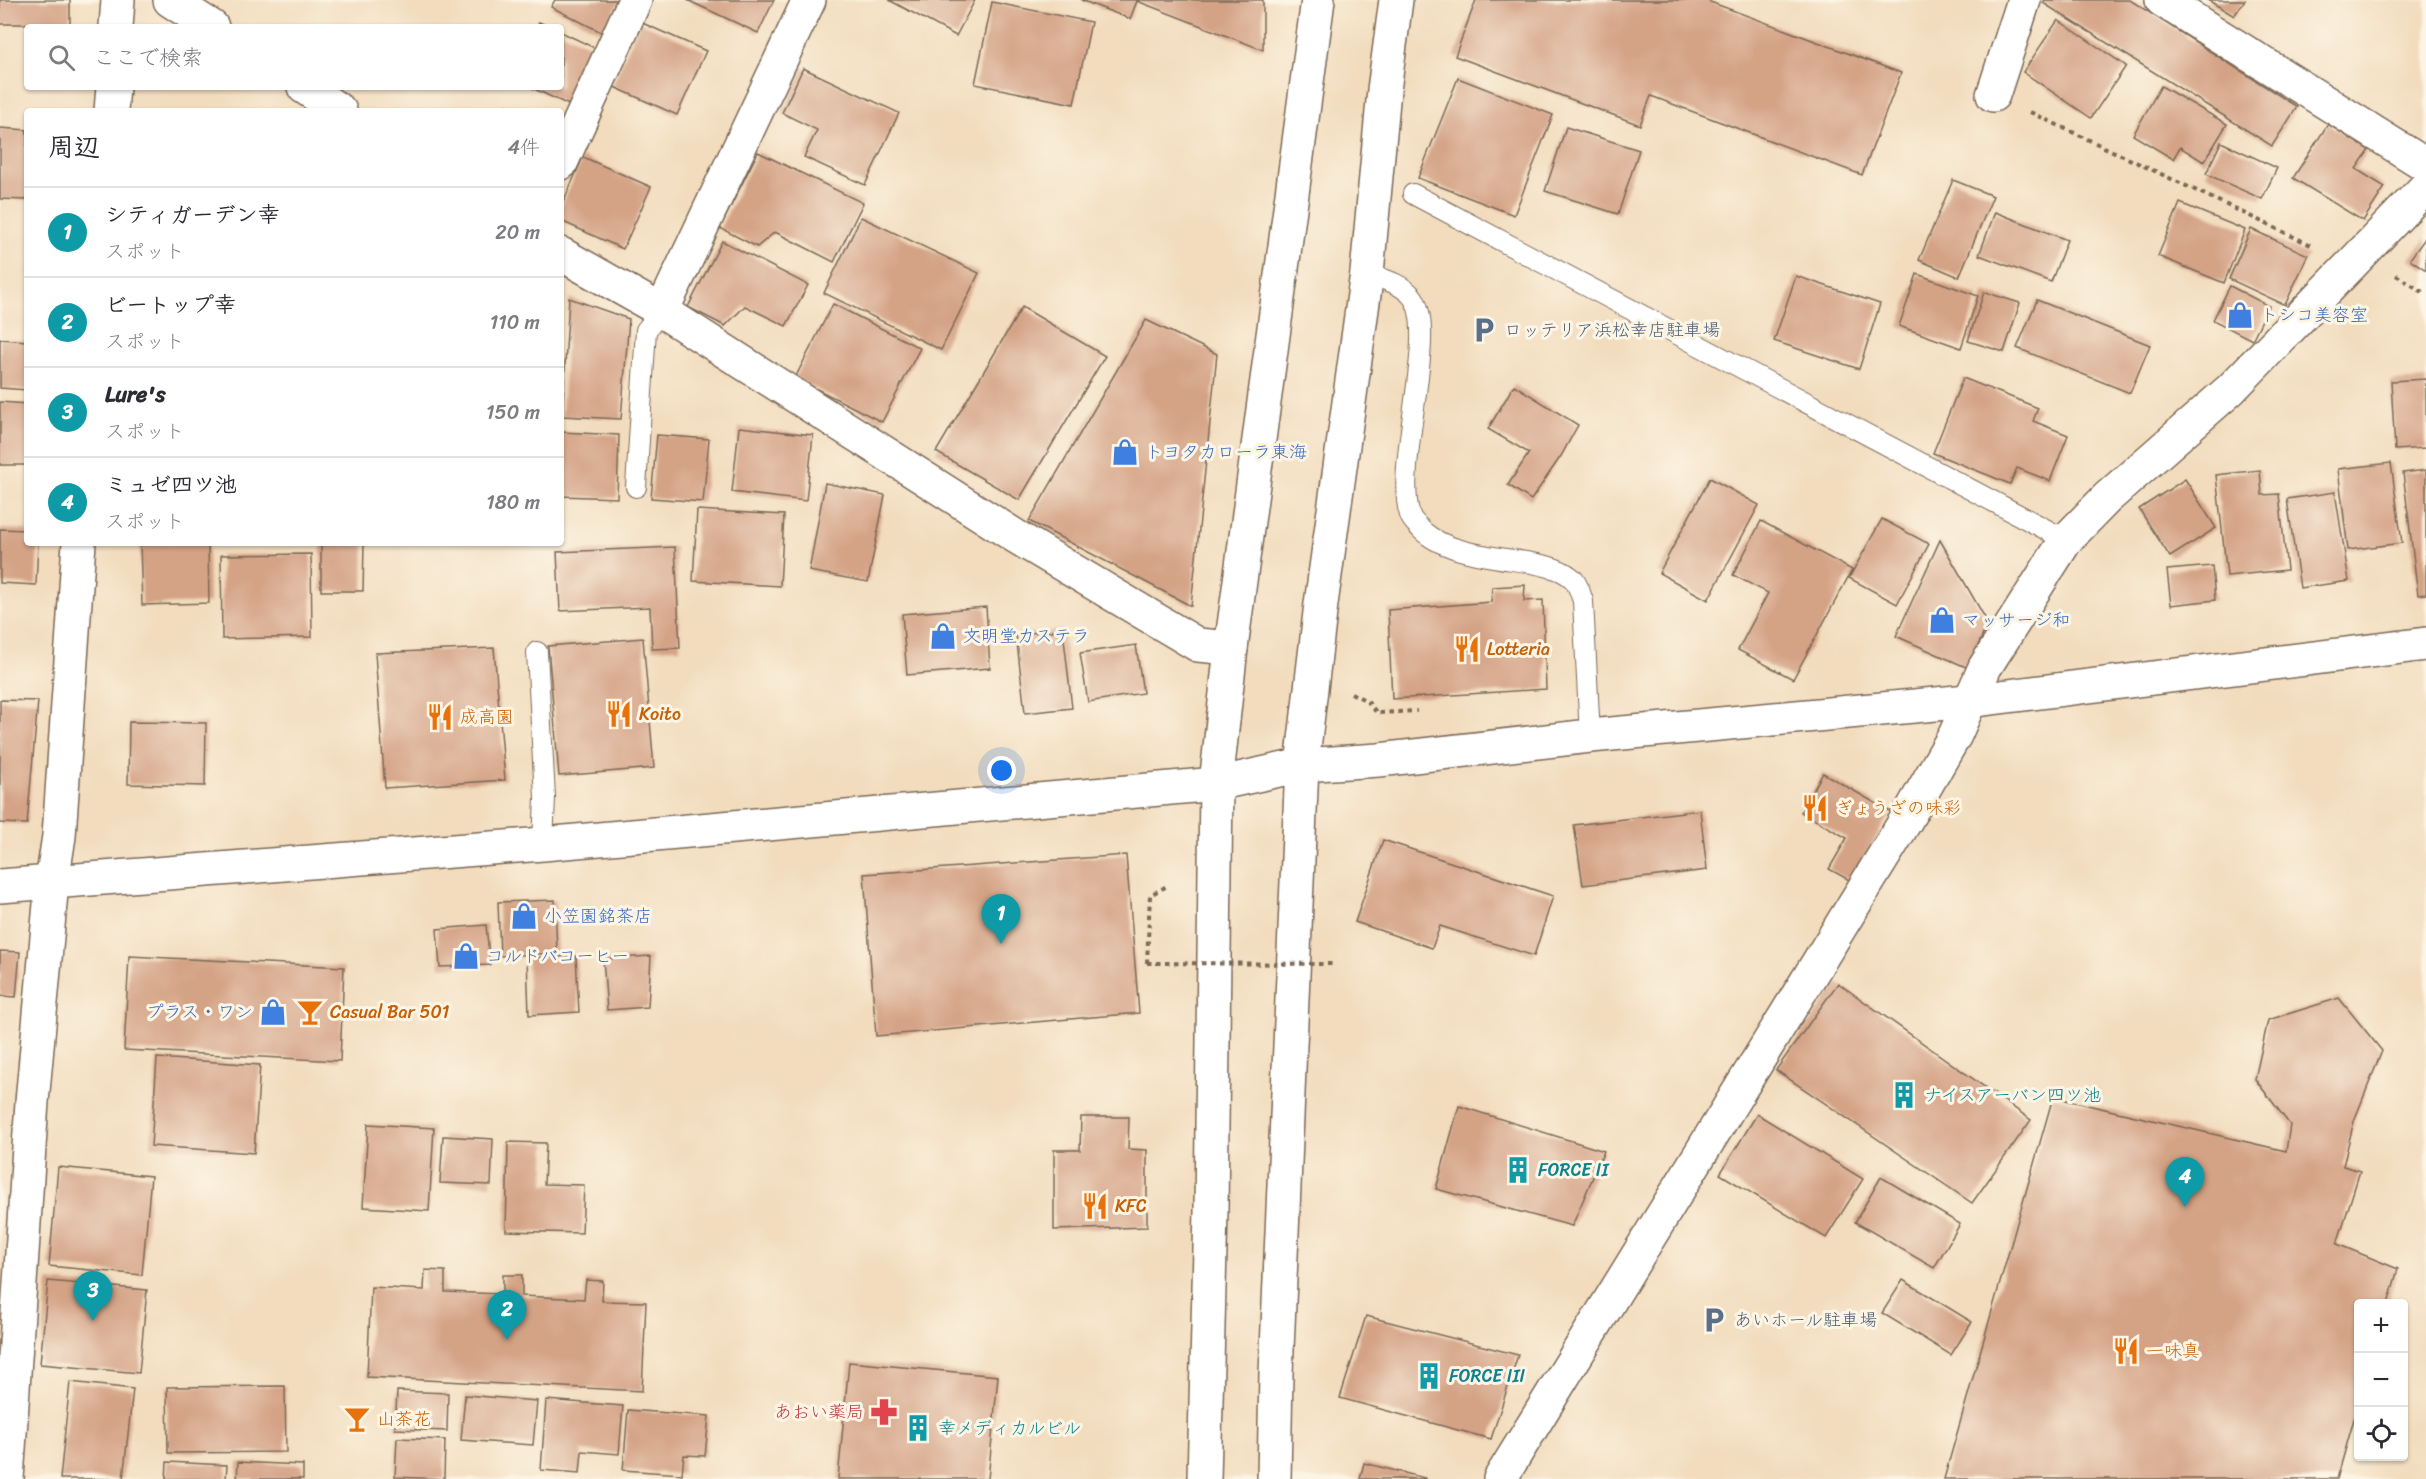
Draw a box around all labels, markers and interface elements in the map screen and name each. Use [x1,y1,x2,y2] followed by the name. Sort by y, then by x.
[24,24,564,90] search box
[93,38,203,77] text: ここで検索
[45,41,78,74] icon: search
[48,124,100,170] text: 周辺
[508,130,540,165] text: 4件
[105,195,280,234] text: シティガーデン幸
[63,215,72,250] text: 1
[495,215,540,250] text: 20 m
[105,234,185,269] text: スポット
[105,285,236,324] text: ビートップ幸
[2260,299,2368,331] place label: トシコ美容室
[2225,300,2255,330] shop icon: トシコ美容室
[62,305,73,340] text: 2
[490,305,540,340] text: 110 m
[1504,314,1720,346] place label: ロッテリア浜松幸店駐車場
[1469,315,1499,345] parking icon: ロッテリア浜松幸店駐車場
[105,324,185,359] text: スポット
[105,375,166,414] text: Lure's
[62,395,73,430] text: 3
[486,395,540,430] text: 150 m
[105,414,185,449] text: スポット
[1145,436,1307,468] place label: トヨタカローラ東海
[1110,437,1140,467] shop icon: トヨタカローラ東海
[105,465,237,504] text: ミュゼ四ツ池
[61,485,74,520] text: 4
[486,485,540,520] text: 180 m
[105,504,185,539] text: スポット
[1962,604,2070,636] place label: マッサージ和
[1927,605,1957,635] shop icon: マッサージ和
[963,620,1090,652] place label: 文明堂カステラ
[928,621,958,651] shop icon: 文明堂カステラ
[1487,633,1550,665] place label: Lotteria
[1452,634,1482,664] restaurant icon: Lotteria
[639,698,681,730] place label: Koito
[604,699,634,729] restaurant icon: Koito
[460,701,514,733] place label: 成高園
[425,702,455,732] restaurant icon: 成高園
[987,756,1016,785] your location
[1835,792,1961,824] place label: ぎょうざの味彩
[1800,793,1830,823] restaurant icon: ぎょうざの味彩
[982,894,1020,944] pin: 1
[544,900,652,932] place label: 小笠園銘茶店
[509,901,539,931] shop icon: 小笠園銘茶店
[486,940,629,972] place label: コルドバコーヒー
[451,941,481,971] shop icon: コルドバコーヒー
[146,996,253,1028] place label: プラス・ワン
[330,996,450,1028] place label: Casual Bar 501
[258,997,288,1027] shop icon: プラス・ワン
[295,997,325,1027] bar icon: Casual Bar 501
[1924,1079,2101,1111] place label: ナイスアーバン四ツ池
[1889,1080,1919,1110] building icon: ナイスアーバン四ツ池
[1538,1154,1610,1186] place label: FORCE II
[1503,1155,1533,1185] building icon: FORCE II
[2166,1158,2204,1207] pin: 4
[1115,1190,1147,1222] place label: KFC
[1080,1191,1110,1221] restaurant icon: KFC
[74,1272,112,1321] pin: 3
[488,1290,526,1340] pin: 2
[2354,1299,2408,1461] map controls
[2354,1299,2408,1353] button: +
[1734,1304,1877,1336] place label: あいホール駐車場
[1699,1305,1729,1335] parking icon: あいホール駐車場
[2146,1335,2200,1367] place label: 一味真
[2111,1336,2141,1366] restaurant icon: 一味真
[2354,1353,2408,1407] button: −
[1449,1360,1526,1392] place label: FORCE III
[1414,1361,1444,1391] building icon: FORCE III
[774,1396,864,1428] place label: あおい薬局
[869,1397,899,1427] pharmacy icon: あおい薬局
[377,1403,431,1435] place label: 山茶花
[342,1404,372,1434] bar icon: 山茶花
[2354,1407,2408,1461] button: locate
[938,1412,1081,1444] place label: 幸メディカルビル
[903,1413,933,1443] building icon: 幸メディカルビル

